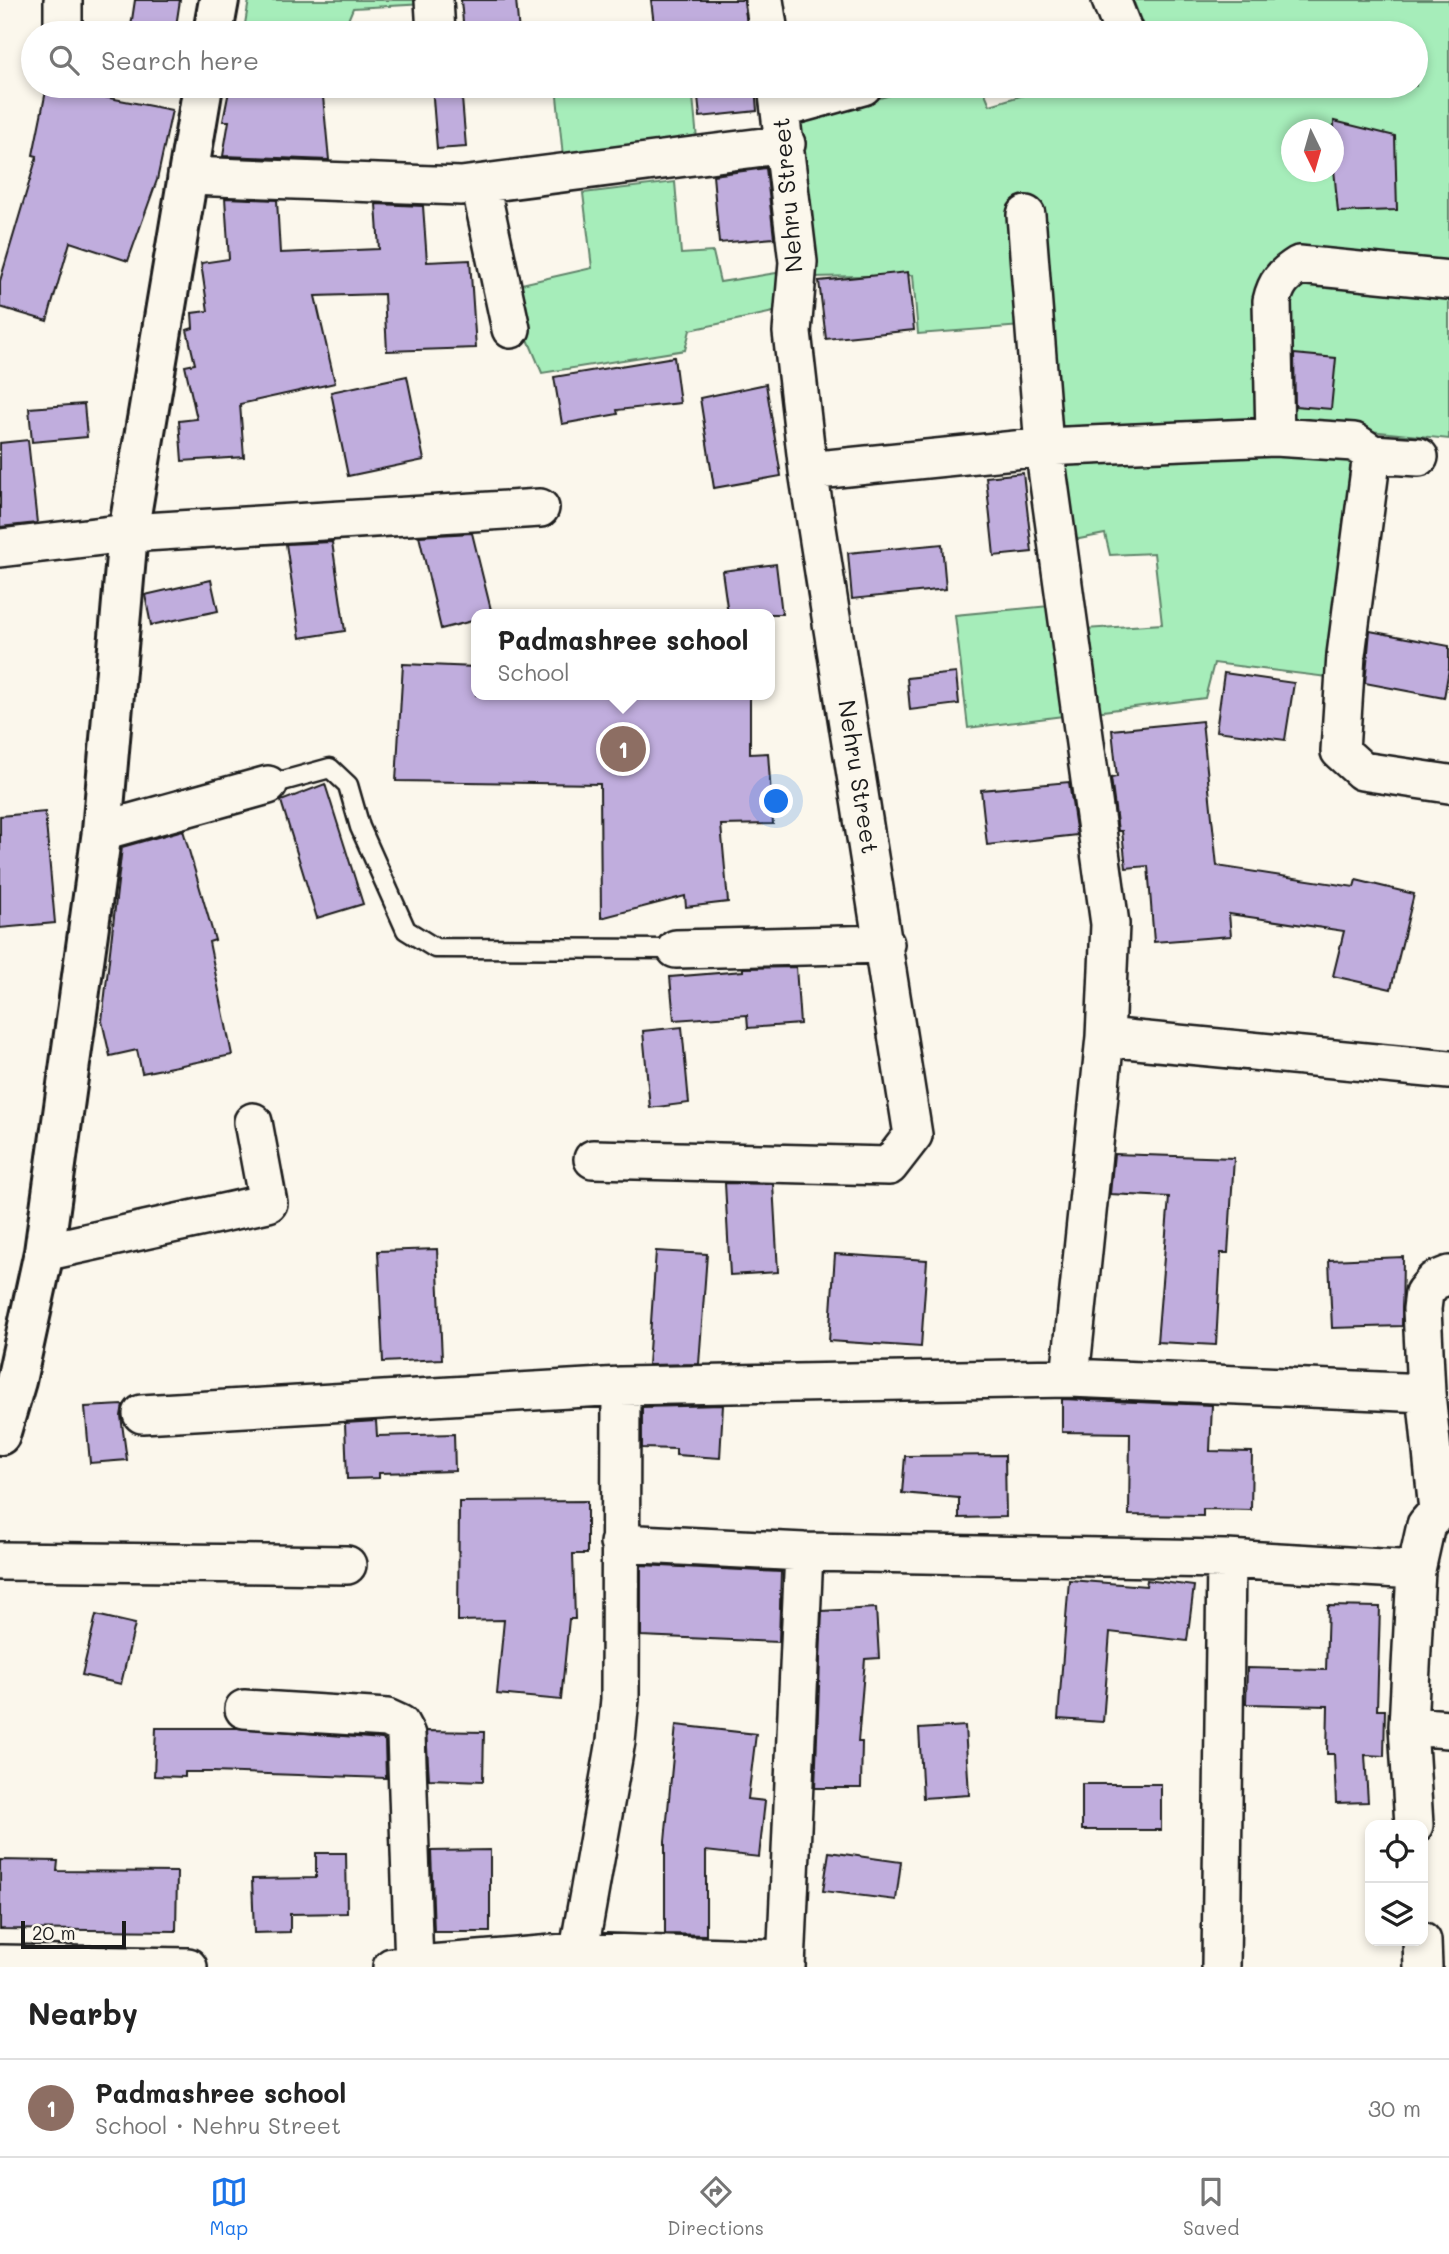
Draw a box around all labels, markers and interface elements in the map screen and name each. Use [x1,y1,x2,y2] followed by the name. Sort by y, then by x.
[21,21,1428,98] search box
[45,41,83,79] icon: search
[101,43,259,77] text: Search here
[764,116,809,274] street label: Nehru Street
[1281,119,1344,182] north arrow
[471,609,775,700] popup
[497,623,749,657] text: Padmashree school
[497,657,570,687] text: School
[832,698,887,856] street label: Nehru Street
[600,723,646,775] pin: 1
[759,784,793,818] your location
[1365,1820,1428,1946] map controls
[1365,1820,1428,1883] button: locate
[1365,1883,1428,1946] button: layers
[21,1918,126,1950] scale bar
[32,1920,76,1945] text: 20 m
[28,1993,138,2033] text: Nearby
[95,2076,346,2110] text: Padmashree school
[46,2093,56,2123] text: 1
[1368,2093,1421,2123] text: 30 m
[95,2110,341,2140] text: School · Nehru Street
[210,2173,248,2240] tab: Map
[667,2173,764,2240] tab: Directions
[1183,2173,1239,2240] tab: Saved

